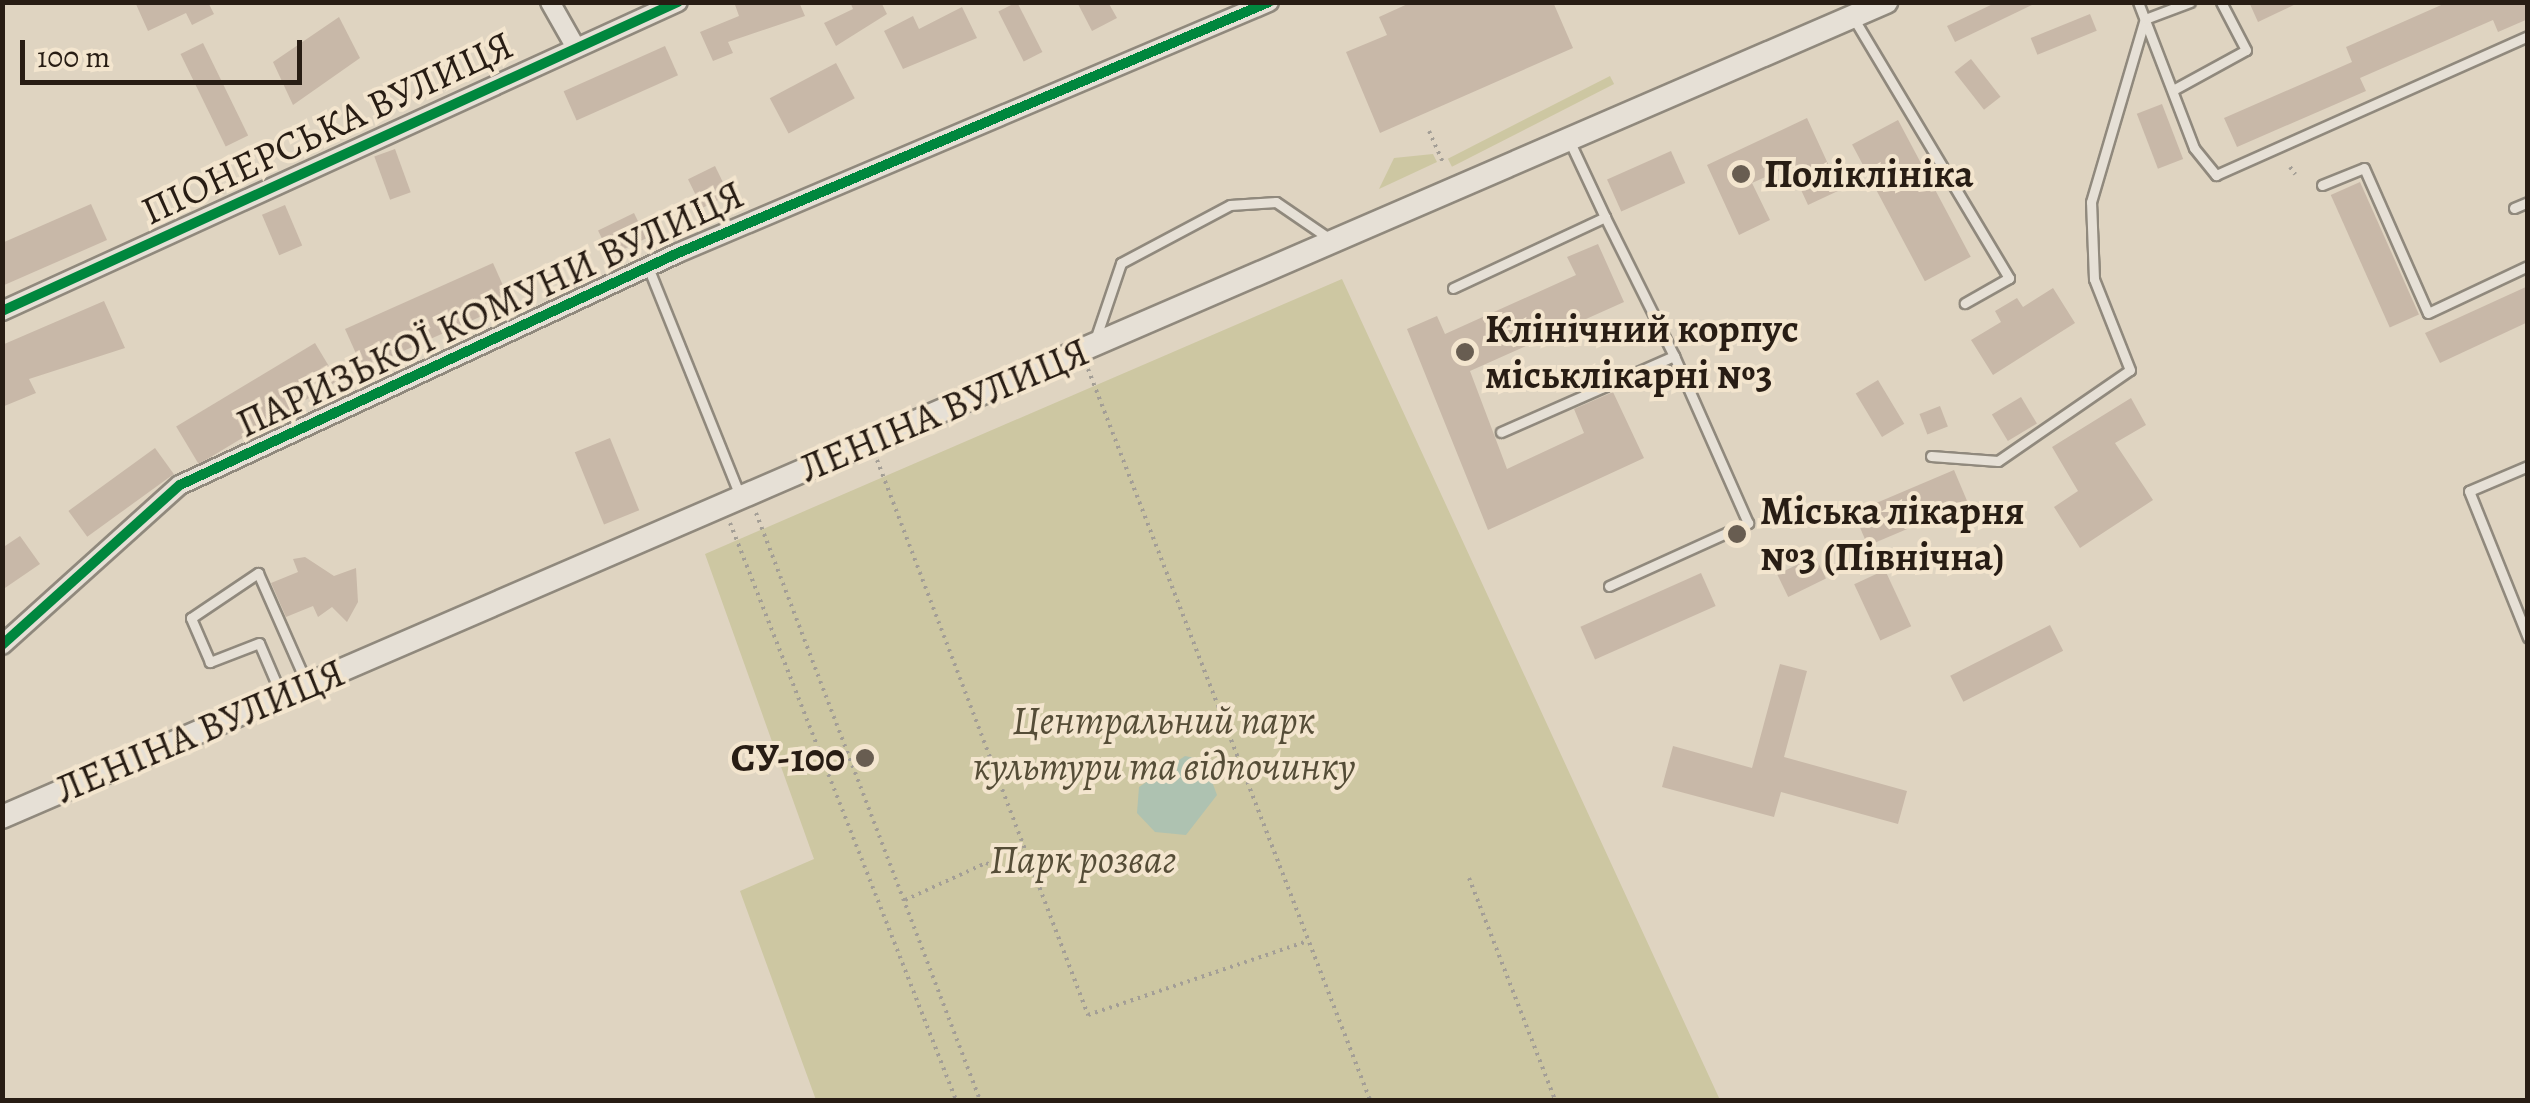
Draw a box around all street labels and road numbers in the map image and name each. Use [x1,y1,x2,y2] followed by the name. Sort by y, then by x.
[134,21,520,235] street label: ПІОНЕРСЬКА ВУЛИЦЯ
[229,170,751,448] street label: ПАРИЗЬКОЇ КОМУНИ ВУЛИЦЯ
[792,327,1096,493] street label: ЛЕНІНА ВУЛИЦЯ
[48,648,352,814] street label: ЛЕНІНА ВУЛИЦЯ

